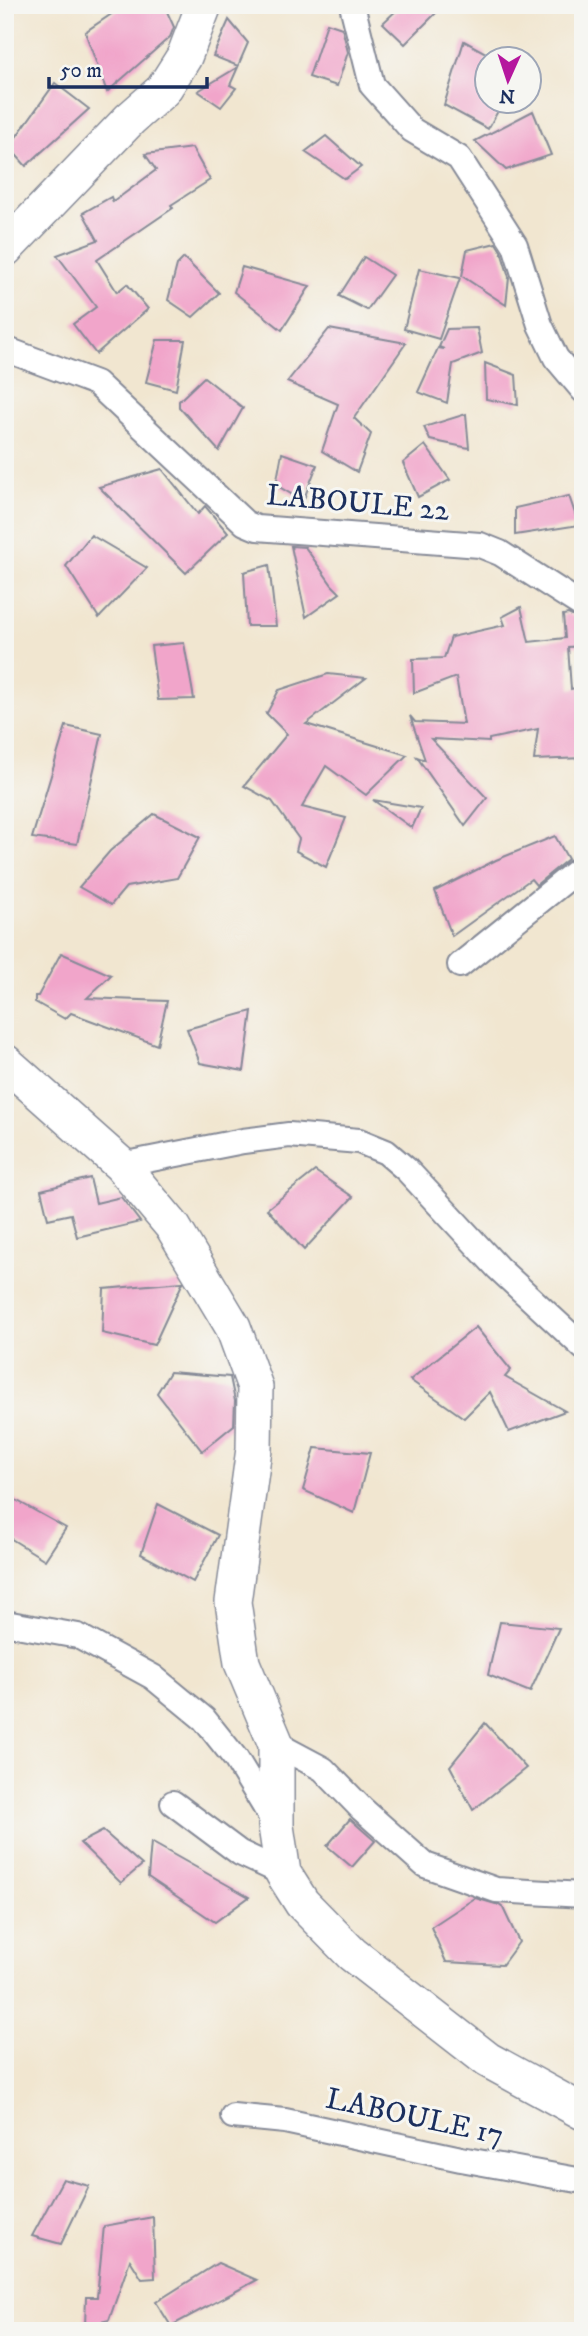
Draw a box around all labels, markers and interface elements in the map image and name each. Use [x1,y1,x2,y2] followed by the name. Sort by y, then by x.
[49,46,206,90] scale bar
[472,46,542,116] north arrow
[60,58,102,84] text: 50 m
[498,84,516,107] text: N
[265,477,451,530] street label: LABOULE 22
[323,2081,507,2154] street label: LABOULE 17

